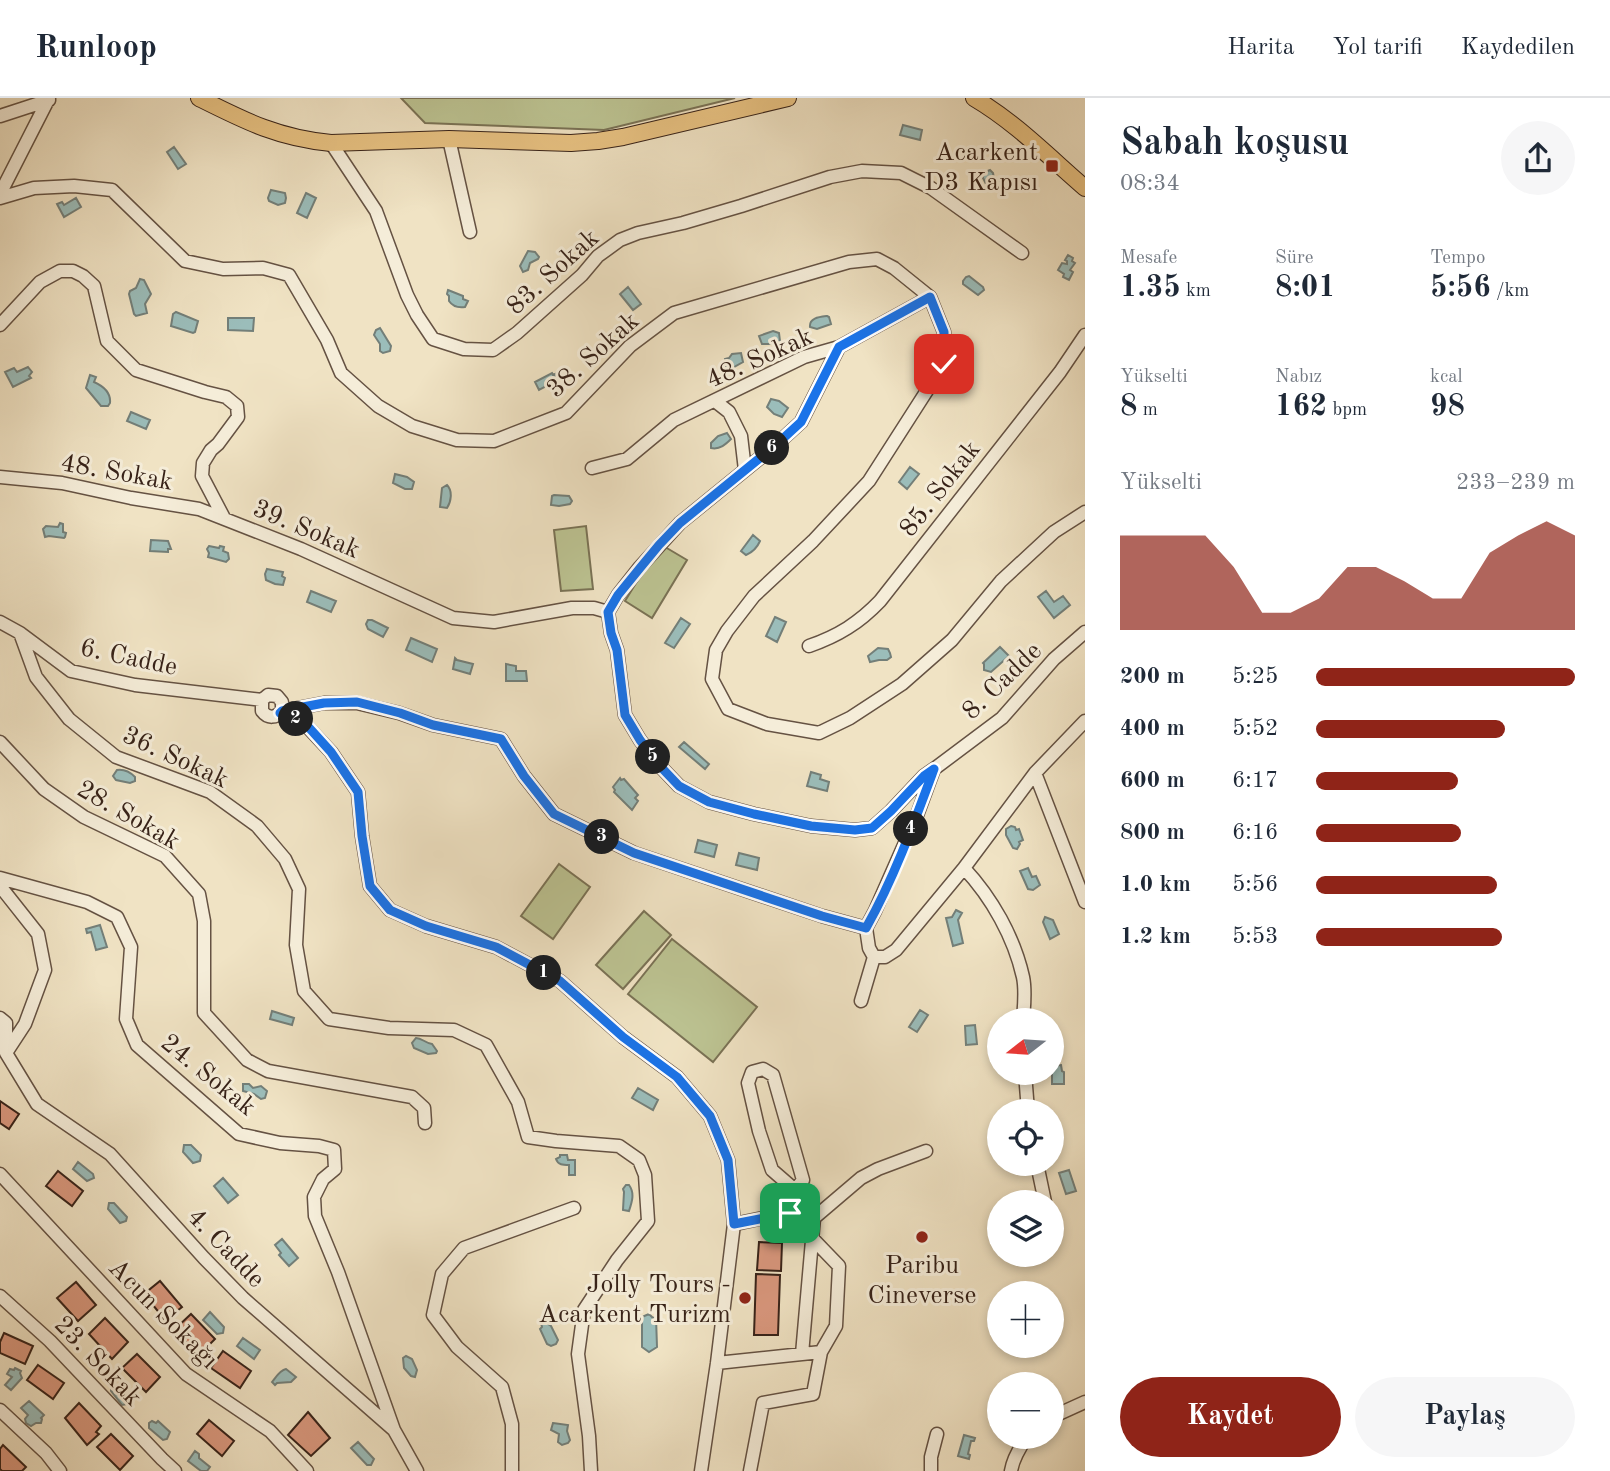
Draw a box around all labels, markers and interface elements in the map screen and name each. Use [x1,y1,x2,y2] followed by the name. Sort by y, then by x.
[35,32,157,65] text: Runloop
[1227,36,1295,60] text: Harita
[1333,36,1423,60] text: Yol tarifi
[1461,36,1575,60] text: Kaydedilen
[1501,121,1575,195] button: share
[1120,125,1349,163] text: Sabah koşusu
[924,140,1038,196] place label: Acarkent D3 Kapısı
[1044,158,1060,174] marker: Acarkent D3 Kapısı
[1120,172,1180,195] text: 08:34
[502,225,604,320] street label: 83. Sokak
[1120,249,1177,268] text: Mesafe
[1275,249,1313,268] text: Süre
[1430,249,1485,268] text: Tempo
[1120,273,1181,303] text: 1.35
[1275,273,1336,303] text: 8:01
[1430,273,1491,303] text: 5:56
[1181,282,1211,301] text: km
[1491,282,1529,301] text: /km
[542,308,644,403] street label: 38. Sokak
[703,324,817,394] street label: 48. Sokak
[914,334,974,394] pin
[925,345,963,383] icon: check
[1120,368,1188,387] text: Yükselti
[1275,368,1322,387] text: Nabız
[1430,368,1463,387] text: kcal
[1120,392,1137,422] text: 8
[1275,392,1327,422] text: 162
[1430,392,1465,422] text: 98
[1137,401,1158,420] text: m
[1327,401,1367,420] text: bpm
[754,430,790,466] pin: 6
[895,436,986,542] street label: 85. Sokak
[766,438,777,457] text: 6
[58,450,175,496] street label: 48. Sokak
[1120,471,1202,494] text: Yükselti
[1456,471,1575,494] text: 233–239 m
[249,496,364,564] street label: 39. Sokak
[77,635,180,681] street label: 6. Cadde
[958,638,1047,725] street label: 8. Cadde
[1120,665,1185,688] text: 200 m
[1232,665,1278,688] text: 5:25
[278,702,314,736] pin: 2
[290,709,301,728] text: 2
[1120,717,1185,740] text: 400 m
[1232,717,1278,740] text: 5:52
[118,722,232,794] street label: 36. Sokak
[636,740,670,774] pin: 5
[647,747,658,766] text: 5
[1120,769,1185,792] text: 600 m
[1232,769,1278,792] text: 6:17
[72,776,184,855] street label: 28. Sokak
[894,812,928,846] pin: 4
[905,819,916,838] text: 4
[584,820,620,854] pin: 3
[1120,821,1185,844] text: 800 m
[1232,821,1278,844] text: 6:16
[596,827,607,846] text: 3
[1120,873,1191,896] text: 1.0 km
[1232,873,1278,896] text: 5:56
[1120,925,1191,948] text: 1.2 km
[1232,925,1278,948] text: 5:53
[526,956,562,990] pin: 1
[538,963,549,982] text: 1
[987,1008,1064,1085] north arrow
[987,1008,1064,1449] map controls
[155,1030,260,1121] street label: 24. Sokak
[987,1099,1064,1176] button: locate
[760,1183,820,1243] pin
[987,1190,1064,1267] button: layers
[771,1194,809,1232] icon: arrive
[182,1204,269,1293] street label: 4. Cadde
[914,1229,930,1245] marker: Paribu Cineverse
[868,1253,976,1309] place label: Paribu Cineverse
[103,1255,222,1374] street label: Acun Sokağı
[538,1272,731,1328] place label: Jolly Tours - Acarkent Turizm
[987,1281,1064,1358] button: +
[737,1290,753,1306] marker: Jolly Tours - Acarkent Turizm
[49,1311,146,1411] street label: 23. Sokak
[987,1372,1064,1449] button: −
[1120,1377,1341,1457] button: Kaydet
[1355,1377,1575,1457] button: Paylaş

